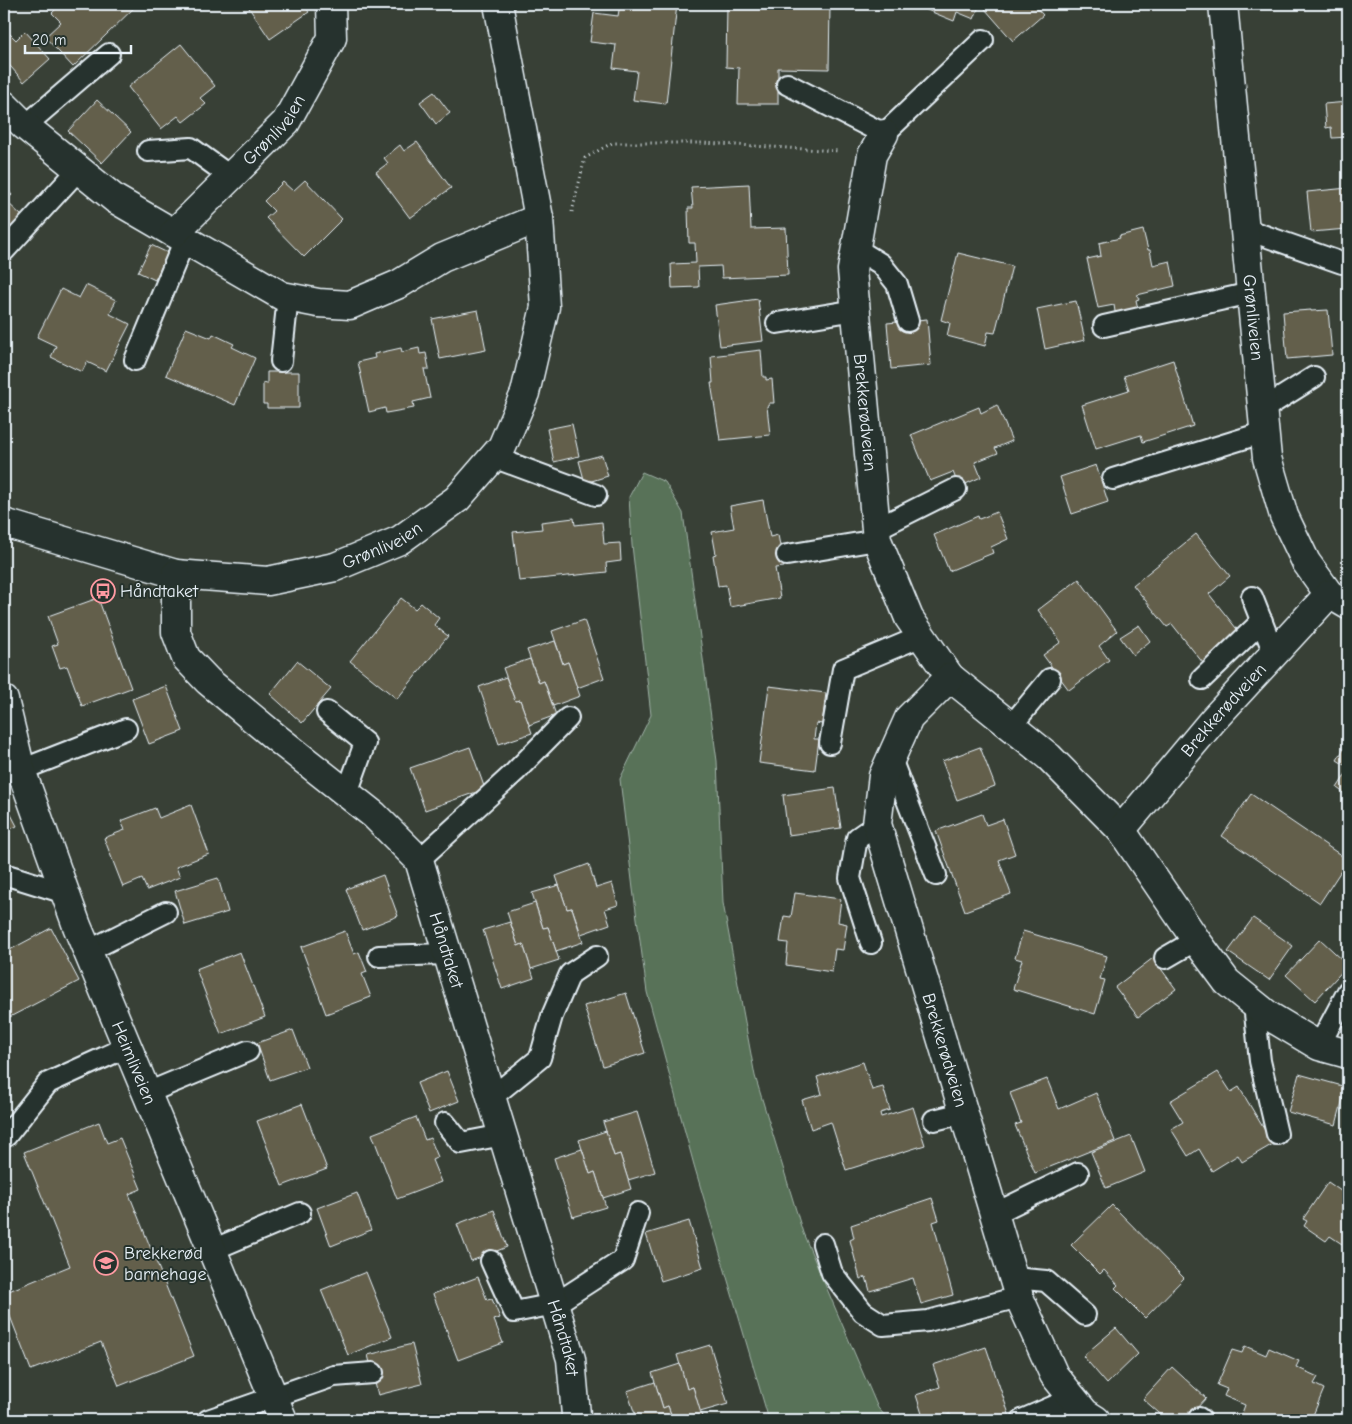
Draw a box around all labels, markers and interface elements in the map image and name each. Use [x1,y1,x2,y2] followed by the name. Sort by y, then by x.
[25,22,131,54] scale bar
[32,31,66,49] text: 20 m
[239,91,310,170] street label: Grønliveien
[1238,274,1268,362] street label: Grønliveien
[849,353,881,472] street label: Brekkerødveien
[339,517,426,574] street label: Grønliveien
[90,578,116,604] bus stop icon: Håndtaket
[120,581,199,602] place label: Håndtaket
[1177,659,1271,761] street label: Brekkerødveien
[425,910,468,992] street label: Håndtaket
[917,991,971,1110] street label: Brekkerødveien
[107,1018,160,1108] street label: Heimliveien
[124,1243,207,1285] place label: Brekkerød barnehage
[93,1250,119,1276] school or university icon: Brekkerød barnehage
[543,1297,583,1378] street label: Håndtaket

